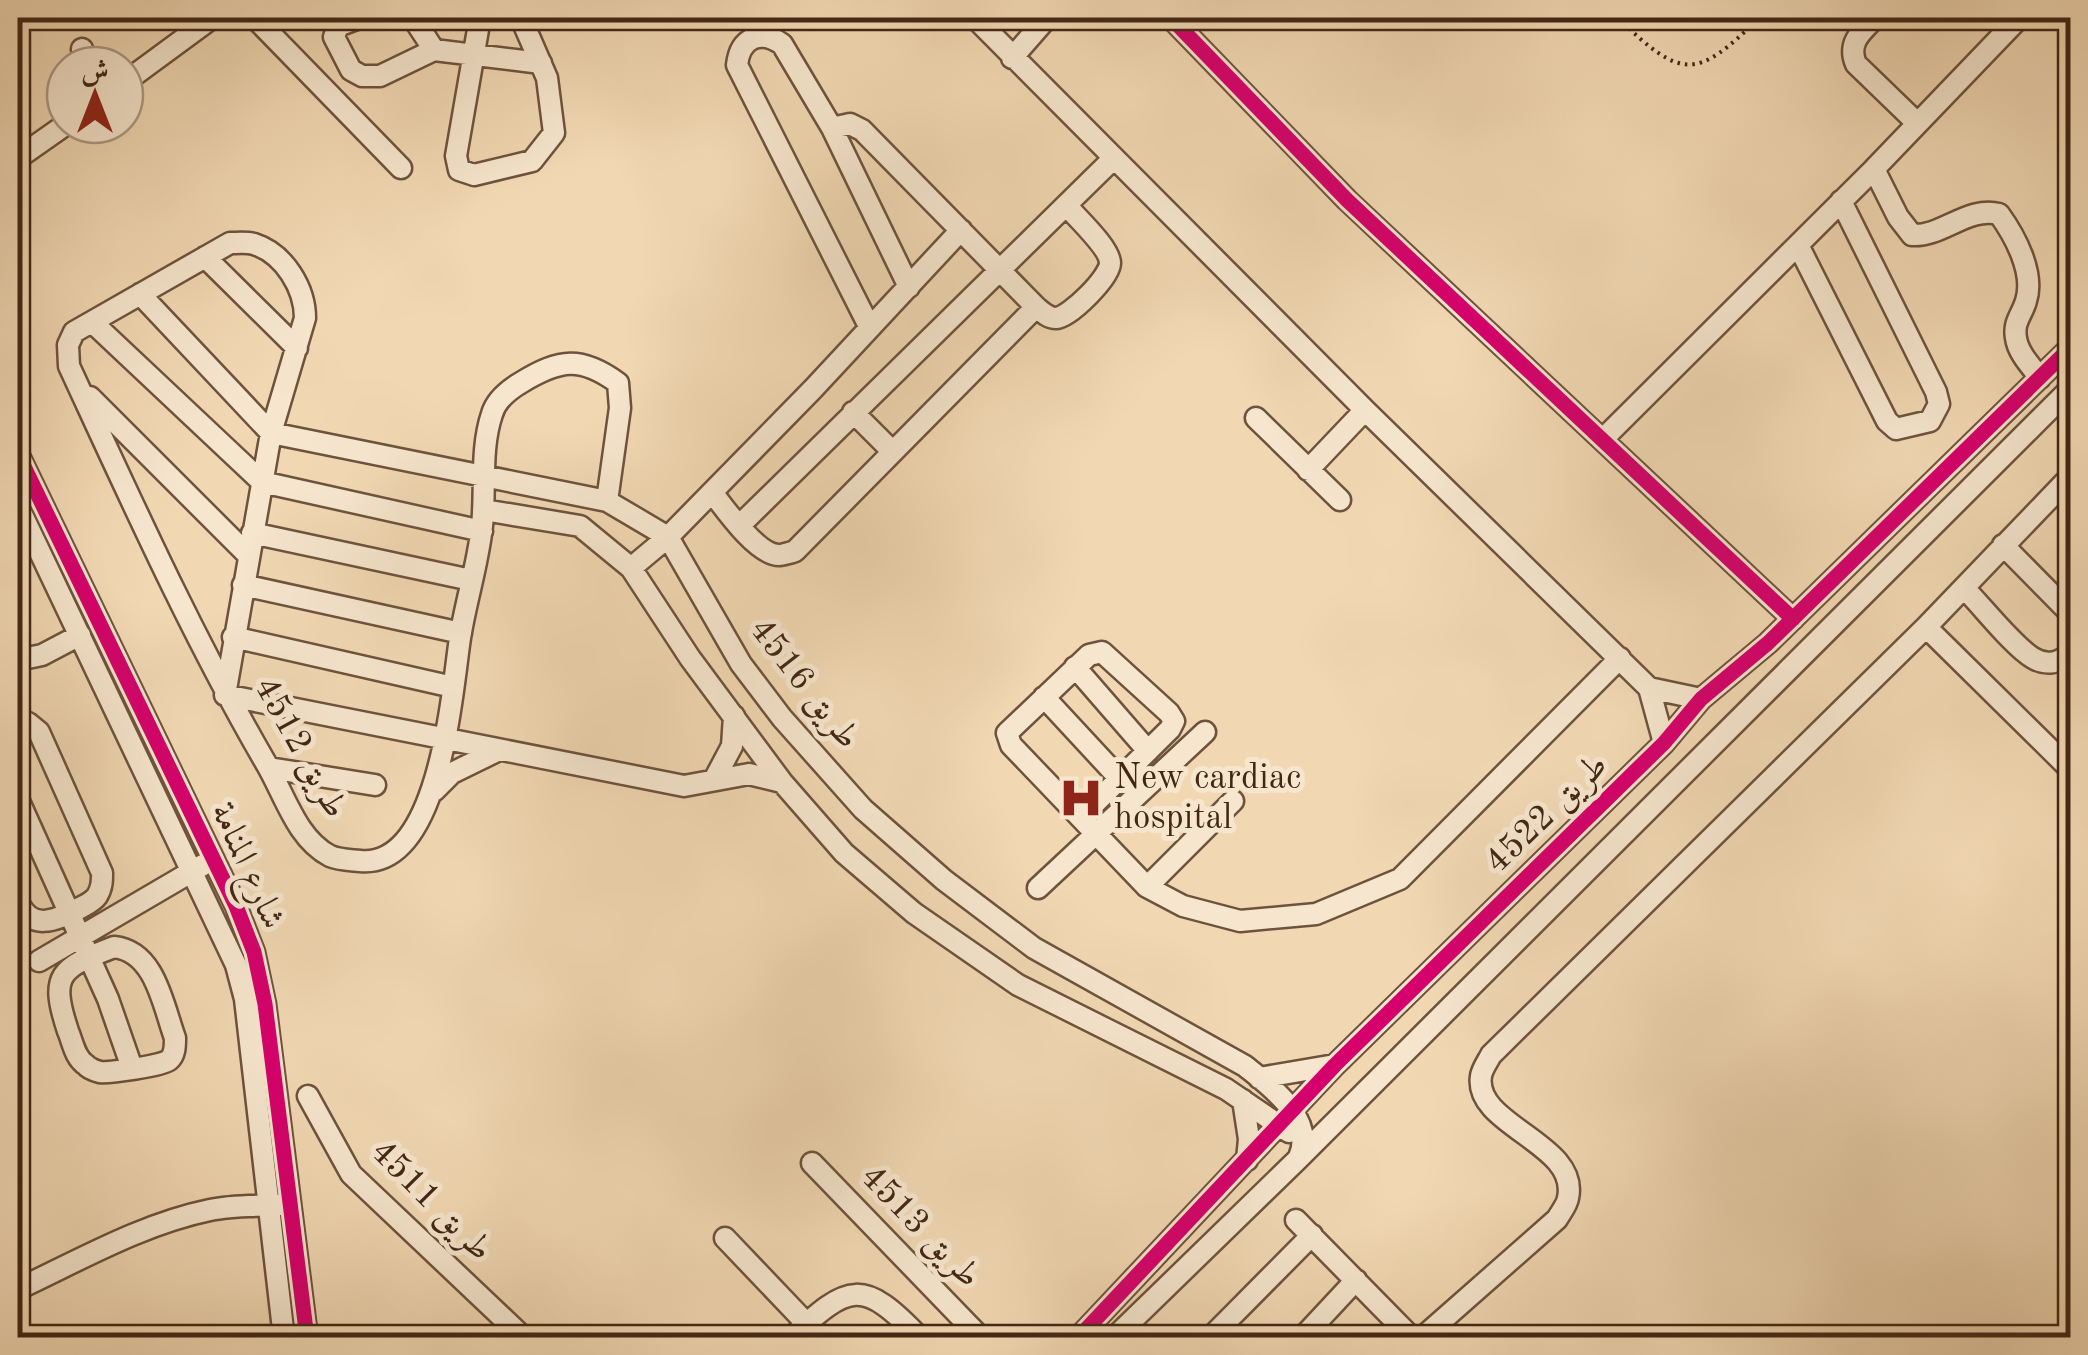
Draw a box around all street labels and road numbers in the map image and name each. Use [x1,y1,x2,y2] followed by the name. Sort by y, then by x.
[741,612,866,757] street label: طريق 4516
[245,672,353,825] street label: طريق 4512
[1479,748,1616,882] street label: طريق 4522
[196,798,290,938] street label: شارع المنامة
[362,1134,498,1270] street label: طريق 4511
[852,1159,986,1296] street label: طريق 4513

